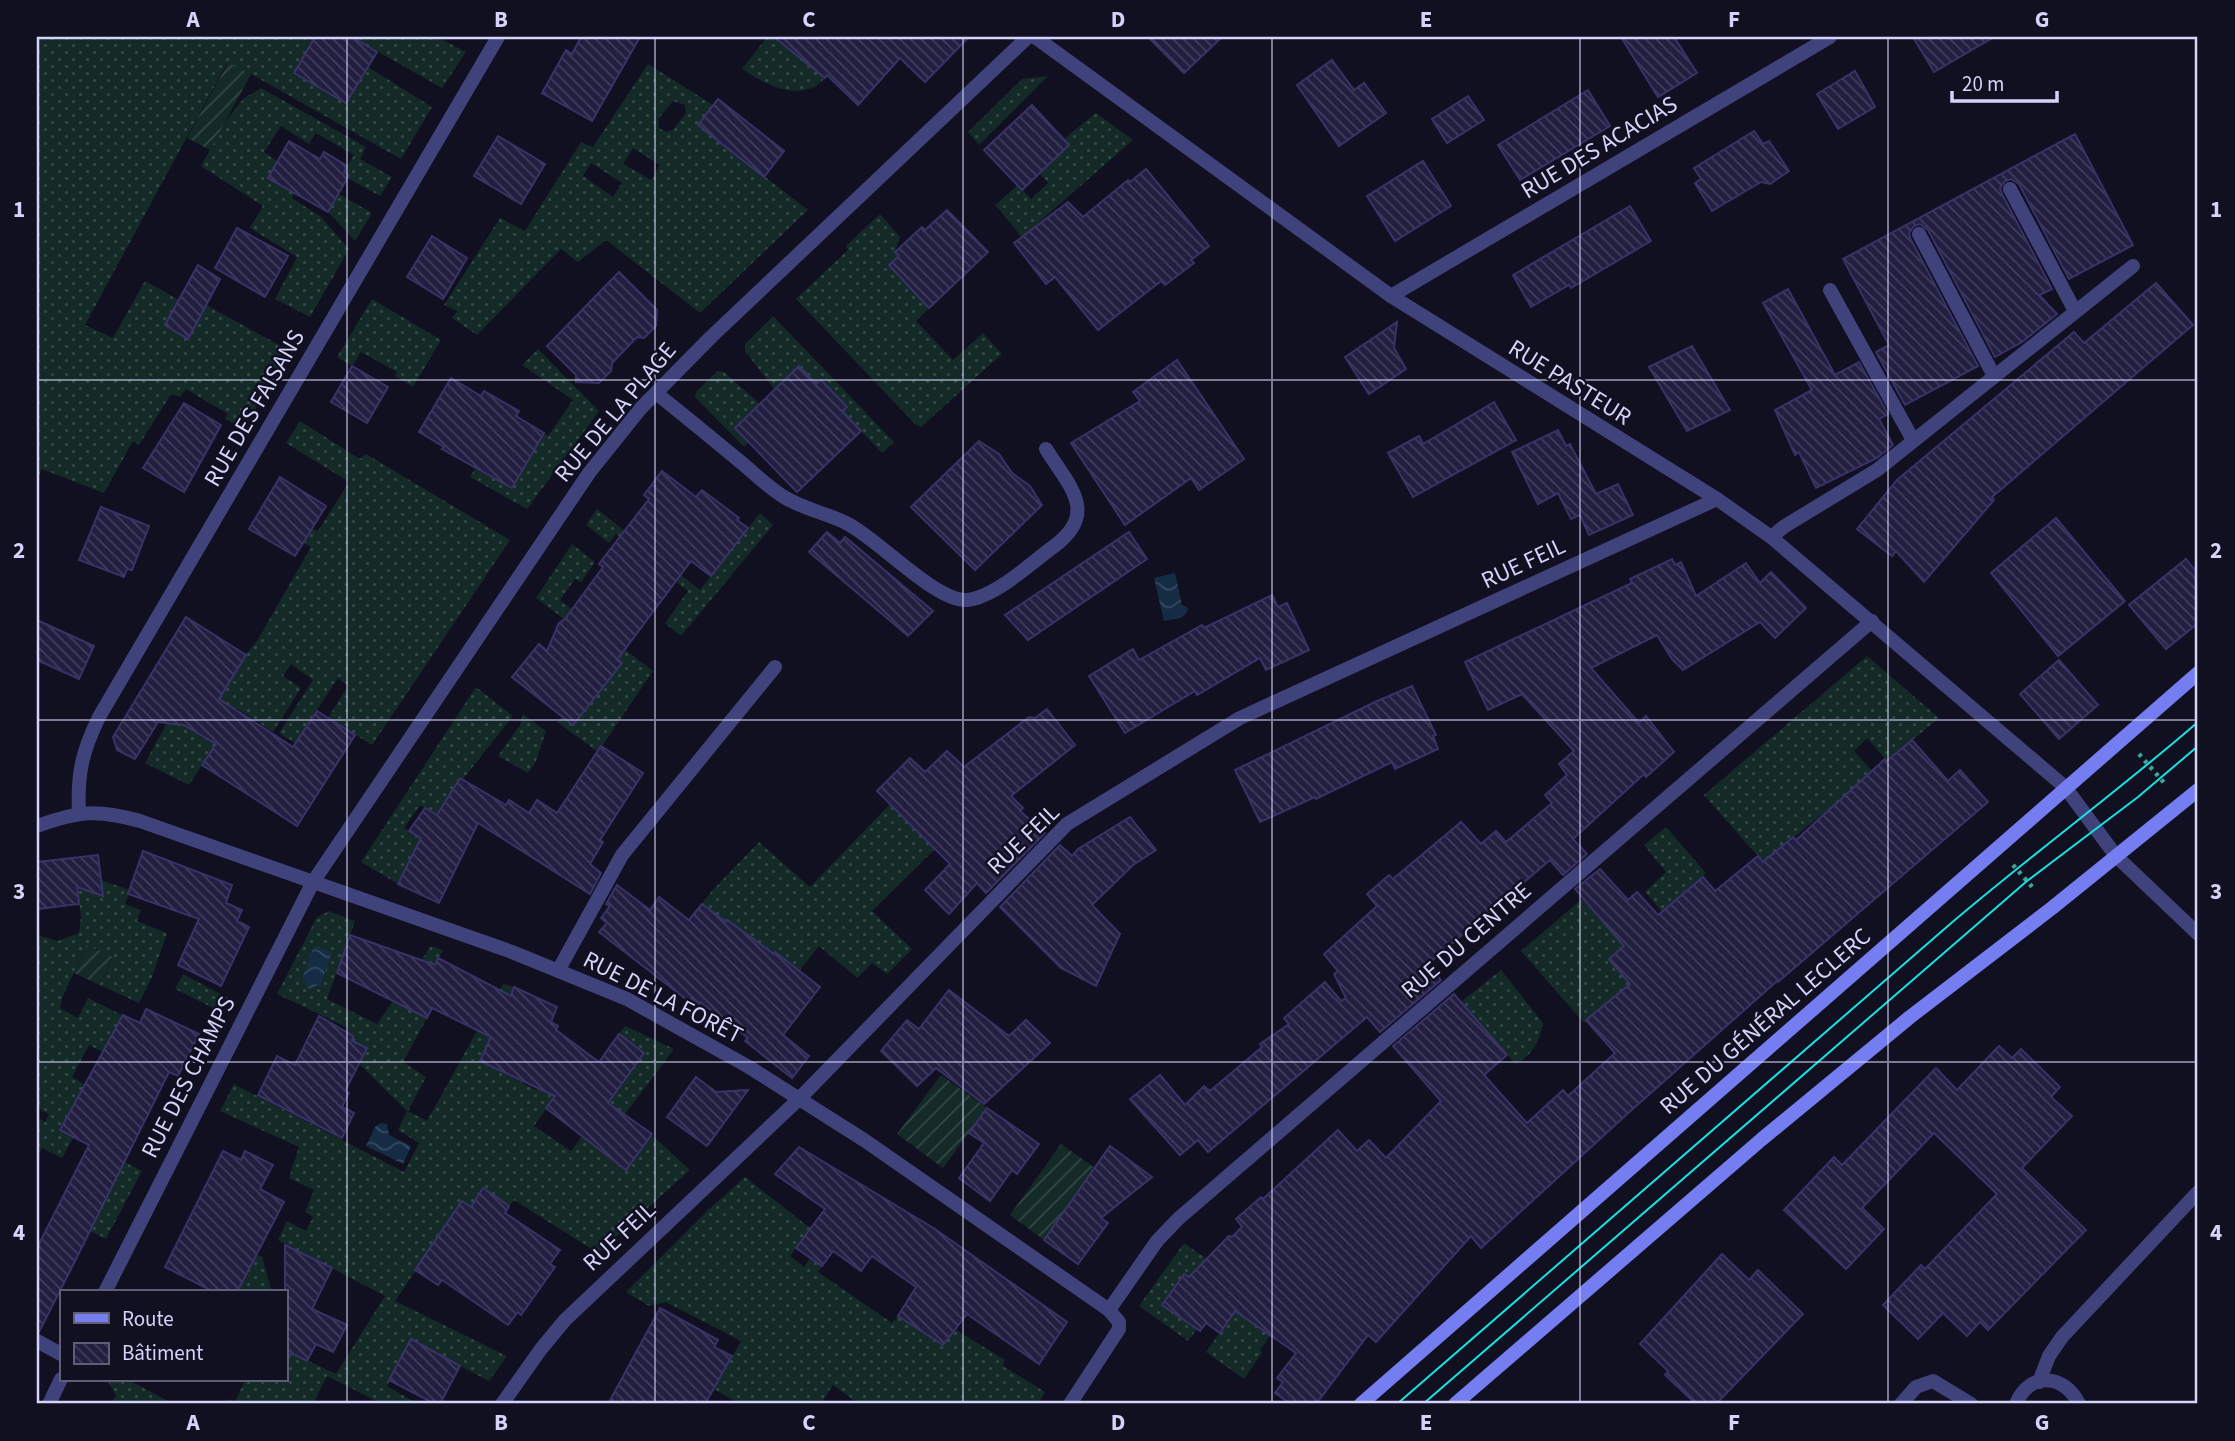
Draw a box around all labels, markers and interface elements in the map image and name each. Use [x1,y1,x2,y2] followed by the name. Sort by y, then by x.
[185,3,200,36] text: A
[494,3,508,36] text: B
[802,3,816,36] text: C
[1111,3,1125,36] text: D
[1420,3,1432,36] text: E
[1728,3,1740,36] text: F
[2035,3,2049,36] text: G
[1952,60,2056,104] scale bar
[1962,69,2004,99] text: 20 m
[1514,87,1684,208] street label: RUE DES ACACIAS
[13,193,25,226] text: 1
[2210,193,2222,226] text: 1
[195,323,314,493] street label: RUE DES FAISANS
[1501,331,1638,434] street label: RUE PASTEUR
[546,334,685,490] street label: RUE DE LA PLAGE
[1475,529,1571,598] street label: RUE FEIL
[13,534,25,567] text: 2
[2210,534,2222,567] text: 2
[979,796,1068,883] street label: RUE FEIL
[1393,874,1539,1007] street label: RUE DU CENTRE
[13,875,25,908] text: 3
[2210,875,2222,908] text: 3
[1652,920,1879,1123] street label: RUE DU GÉNÉRAL LECLERC
[577,942,749,1053] street label: RUE DE LA FORÊT
[133,990,244,1164] street label: RUE DES CHAMPS
[575,1193,664,1280] street label: RUE FEIL
[13,1216,25,1249] text: 4
[2210,1216,2222,1249] text: 4
[60,1290,287,1382] legend
[122,1304,174,1334] text: Route
[122,1338,203,1368] text: Bâtiment
[185,1406,200,1439] text: A
[494,1406,508,1439] text: B
[802,1406,816,1439] text: C
[1111,1406,1125,1439] text: D
[1420,1406,1432,1439] text: E
[1728,1406,1740,1439] text: F
[2035,1406,2049,1439] text: G

